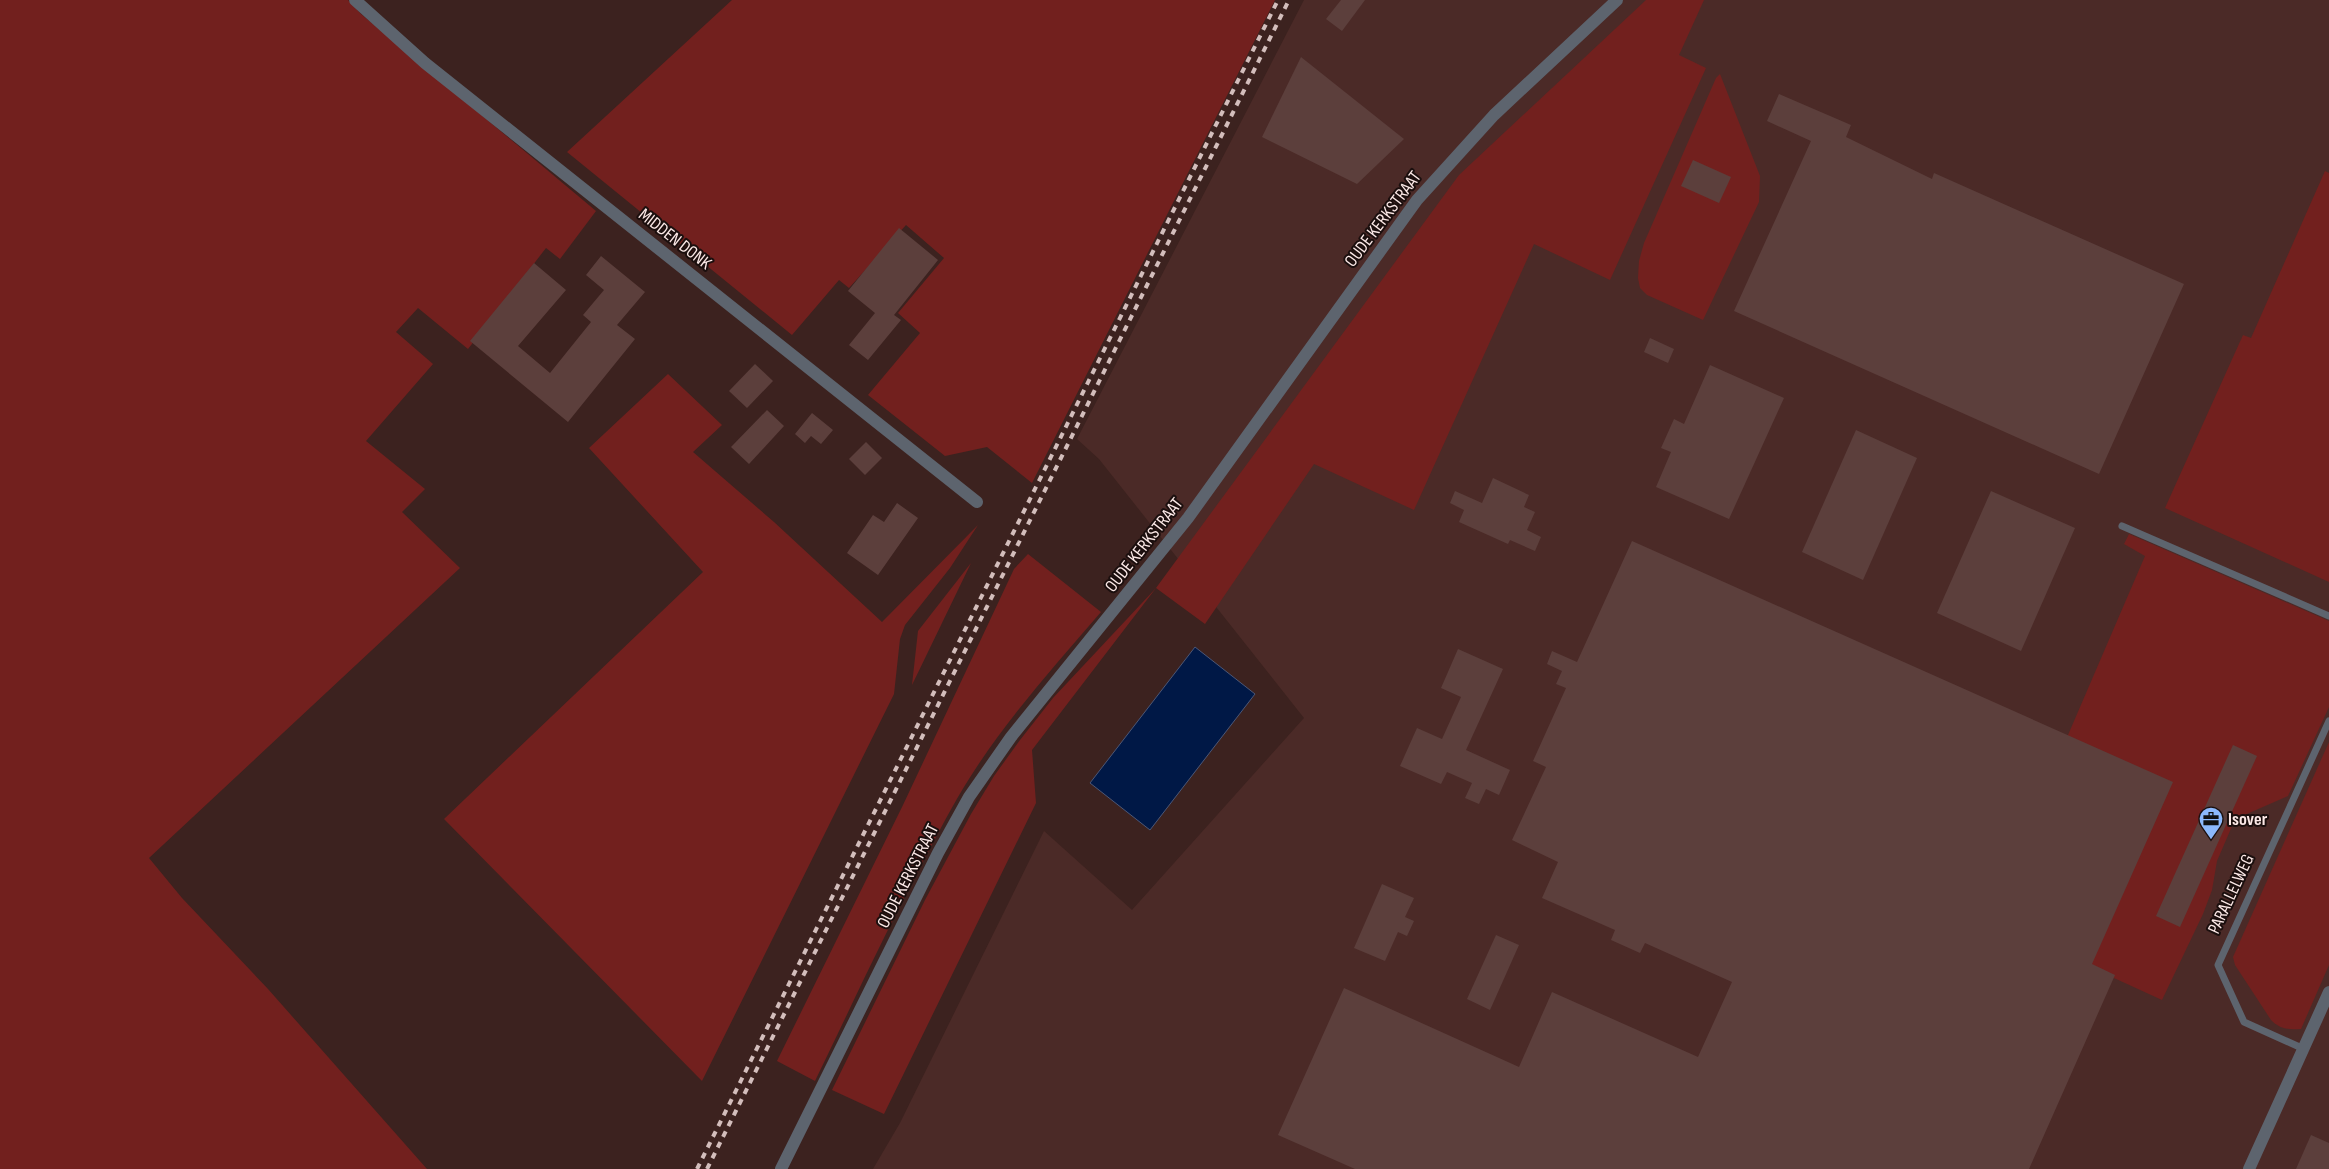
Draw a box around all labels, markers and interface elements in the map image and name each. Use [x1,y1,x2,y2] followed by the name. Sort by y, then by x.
[1340,167,1426,271] street label: OUDE KERKSTRAAT
[634,204,716,274] street label: MIDDEN DONK
[1101,494,1187,596] street label: OUDE KERKSTRAAT
[2198,806,2224,840] office icon: Isover
[2228,809,2268,830] place label: Isover
[873,820,943,932] street label: OUDE KERKSTRAAT
[2203,851,2259,937] street label: PARALLELWEG

